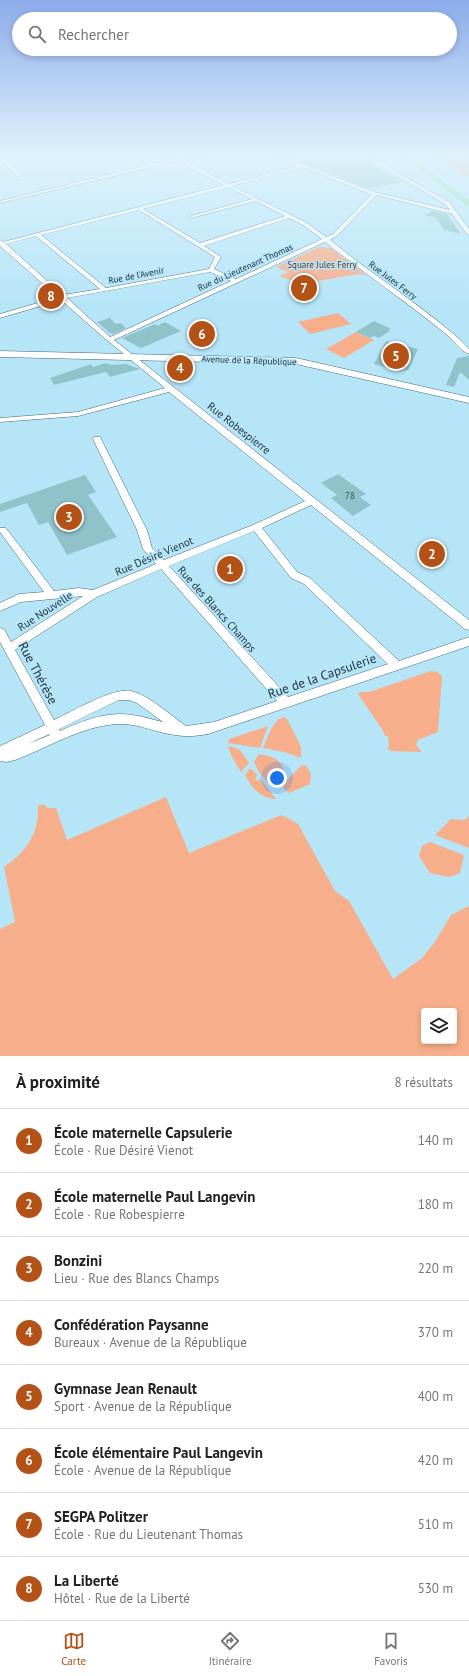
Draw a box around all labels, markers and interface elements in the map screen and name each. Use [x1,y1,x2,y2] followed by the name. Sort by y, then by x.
[12,12,457,56] search box
[26,23,48,45] icon: search
[58,25,129,44] text: Rechercher
[196,241,294,293] street label: Rue du Lieutenant Thomas
[367,258,420,302] street label: Rue Jules Ferry
[287,259,357,270] park label: Square Jules Ferry
[107,264,165,286] street label: Rue de l'Avenir
[291,273,317,303] pin: 7
[38,281,64,311] pin: 8
[189,319,215,349] pin: 6
[383,341,409,371] pin: 5
[167,353,193,383] pin: 4
[201,353,297,367] street label: Avenue de la République
[205,399,274,457] street label: Rue Robespierre
[345,490,355,501] house number: 78
[56,502,82,532] pin: 3
[113,533,195,579] street label: Rue Désiré Vienot
[419,539,445,569] pin: 2
[217,554,243,584] pin: 1
[175,563,260,655] street label: Rue des Blancs Champs
[15,588,76,634] street label: Rue Nouvelle
[14,639,62,707] street label: Rue Thérèse
[266,649,378,703] street label: Rue de la Capsulerie
[267,768,287,788] your location
[421,1008,457,1044] map controls
[421,1008,457,1044] button: layers
[16,1071,100,1093] text: À proximité
[394,1074,453,1091] text: 8 résultats
[54,1123,232,1142] text: École maternelle Capsulerie
[25,1132,33,1149] text: 1
[418,1132,453,1149] text: 140 m
[54,1142,193,1159] text: École · Rue Désiré Vienot
[54,1187,256,1206] text: École maternelle Paul Langevin
[25,1196,33,1213] text: 2
[418,1196,453,1213] text: 180 m
[54,1206,185,1223] text: École · Rue Robespierre
[54,1251,102,1270] text: Bonzini
[25,1260,33,1277] text: 3
[418,1260,453,1277] text: 220 m
[54,1270,219,1287] text: Lieu · Rue des Blancs Champs
[54,1315,209,1334] text: Confédération Paysanne
[25,1324,33,1341] text: 4
[418,1324,453,1341] text: 370 m
[54,1334,247,1351] text: Bureaux · Avenue de la République
[54,1379,197,1398] text: Gymnase Jean Renault
[25,1388,33,1405] text: 5
[418,1388,453,1405] text: 400 m
[54,1398,232,1415] text: Sport · Avenue de la République
[54,1443,263,1462] text: École élémentaire Paul Langevin
[25,1452,33,1469] text: 6
[418,1452,453,1469] text: 420 m
[54,1462,231,1479] text: École · Avenue de la République
[54,1507,148,1526] text: SEGPA Politzer
[25,1516,33,1533] text: 7
[418,1516,453,1533] text: 510 m
[54,1526,243,1543] text: École · Rue du Lieutenant Thomas
[54,1571,119,1590] text: La Liberté
[25,1580,33,1597] text: 8
[418,1580,453,1597] text: 530 m
[54,1590,190,1607] text: Hôtel · Rue de la Liberté
[61,1630,86,1668] tab: Carte
[209,1630,252,1668] tab: Itinéraire
[374,1630,408,1668] tab: Favoris

